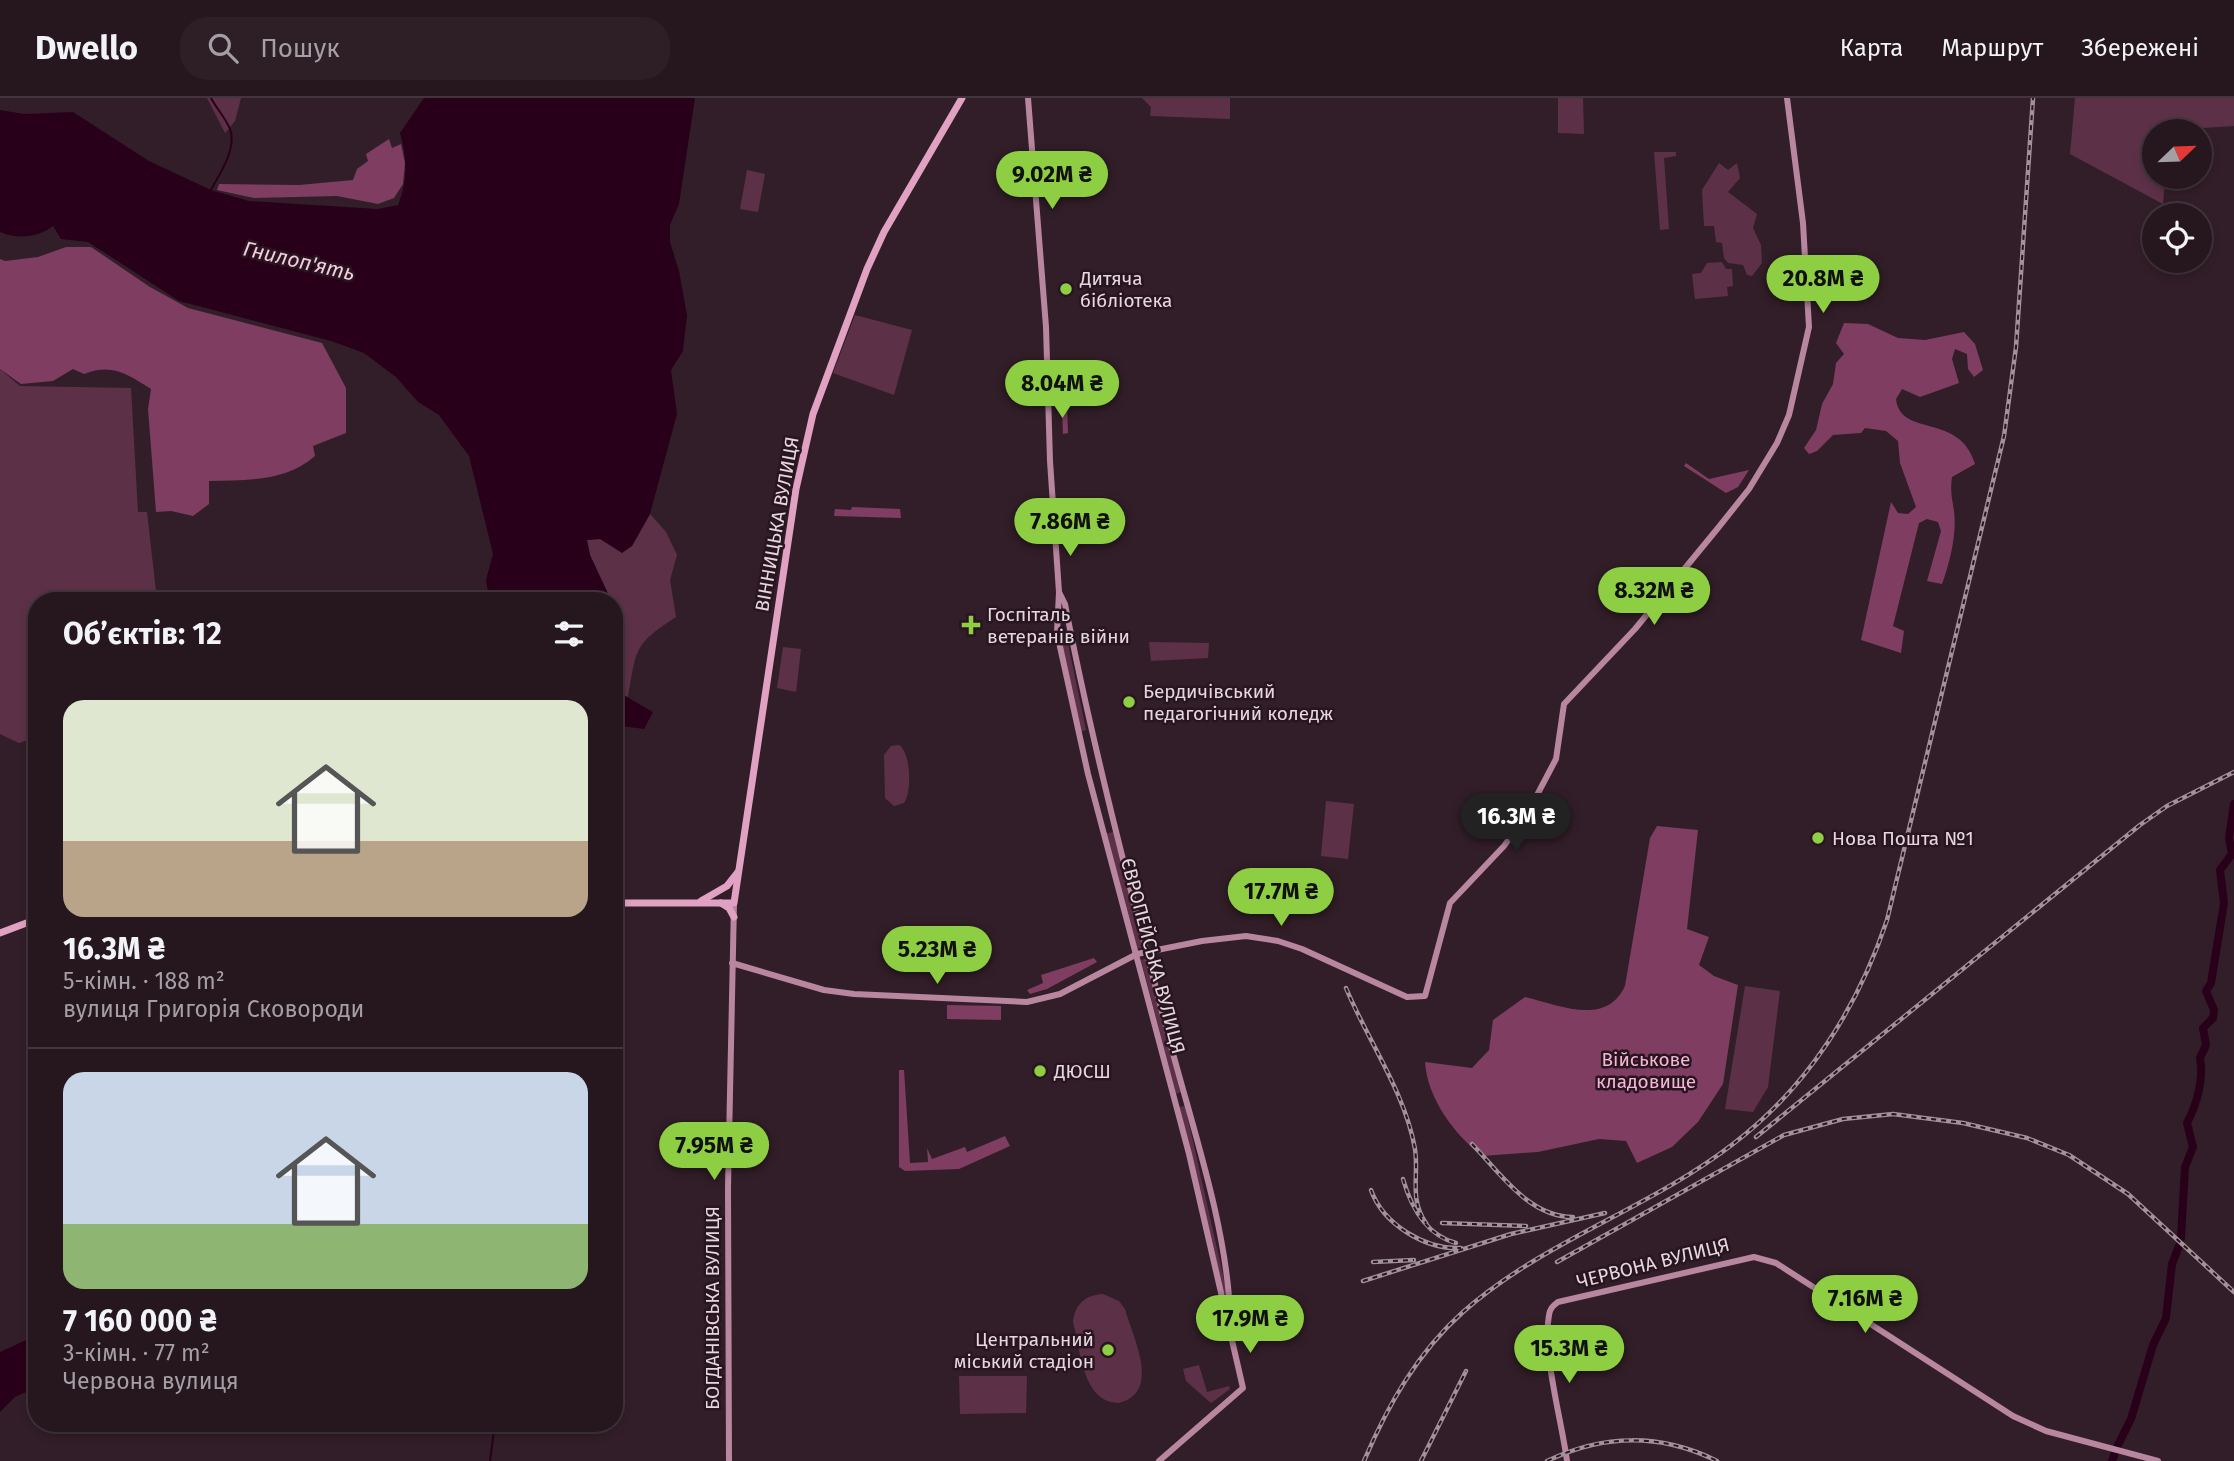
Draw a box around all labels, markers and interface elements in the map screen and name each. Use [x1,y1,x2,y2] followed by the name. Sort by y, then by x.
[180,17,670,80] search box
[35,28,138,68] text: Dwello
[204,29,242,67] icon: search
[260,33,340,64] text: Пошук
[1840,34,1903,62] text: Карта
[1941,34,2043,62] text: Маршрут
[2081,34,2199,62] text: Збережені
[2142,119,2212,189] north arrow
[2142,119,2212,273] map controls
[987,152,1117,211] pin: 9.02M ₴
[1012,160,1092,188] text: 9.02M ₴
[2142,203,2212,273] button: locate
[241,236,357,286] water label: Гнилоп'ять
[1758,256,1888,315] pin: 20.8M ₴
[1783,264,1863,292] text: 20.8M ₴
[1079,267,1172,312] place label: Дитяча бібліотека
[1058,281,1074,297] marker: Дитяча бібліотека
[997,360,1127,420] pin: 8.04M ₴
[1021,369,1103,397] text: 8.04M ₴
[750,435,804,613] street label: ВІННИЦЬКА ВУЛИЦЯ
[1005,498,1135,558] pin: 7.86M ₴
[1030,507,1110,535] text: 7.86M ₴
[1589,568,1719,627] pin: 8.32M ₴
[1614,576,1694,604] text: 8.32M ₴
[987,603,1130,648] place label: Госпіталь ветеранів війни
[550,615,588,653] icon: filters
[961,615,981,635] marker: Госпіталь ветеранів війни
[63,616,222,652] text: Об’єктів: 12
[1143,680,1333,725] place label: Бердичівський педагогічний коледж
[1121,694,1137,710] marker: Бердичівський педагогічний коледж
[263,746,389,872] icon: home
[1451,794,1581,853] pin: 16.3M ₴
[1477,802,1555,830] text: 16.3M ₴
[1832,827,1974,850] place label: Нова Пошта №1
[1810,830,1826,846] marker: Нова Пошта №1
[1116,856,1190,1056] street label: ЄВРОПЕЙСЬКА ВУЛИЦЯ
[1216,868,1346,928] pin: 17.7M ₴
[1244,877,1318,905] text: 17.7M ₴
[872,926,1002,986] pin: 5.23M ₴
[63,931,165,967] text: 16.3M ₴
[898,935,976,963] text: 5.23M ₴
[63,967,225,995] text: 5-кімн. · 188 m²
[63,995,364,1023] text: вулиця Григорія Сковороди
[1596,1048,1696,1093] park label: Військове кладовище
[1053,1060,1111,1083] place label: ДЮСШ
[1032,1063,1048,1079] marker: ДЮСШ
[263,1118,389,1244] icon: home
[649,1122,779,1182] pin: 7.95M ₴
[675,1131,753,1159] text: 7.95M ₴
[701,1206,724,1410] street label: БОГДАНІВСЬКА ВУЛИЦЯ
[1574,1233,1732,1293] street label: ЧЕРВОНА ВУЛИЦЯ
[1800,1276,1930,1335] pin: 7.16M ₴
[1828,1284,1902,1312] text: 7.16M ₴
[1185,1296,1315,1355] pin: 17.9M ₴
[63,1303,217,1339] text: 7 160 000 ₴
[1212,1304,1288,1332] text: 17.9M ₴
[1504,1326,1634,1385] pin: 15.3M ₴
[954,1328,1094,1373] place label: Центральний міський стадіон
[1530,1334,1608,1362] text: 15.3M ₴
[63,1339,210,1367] text: 3-кімн. · 77 m²
[1100,1342,1116,1358] marker: Центральний міський стадіон
[63,1367,239,1395] text: Червона вулиця

